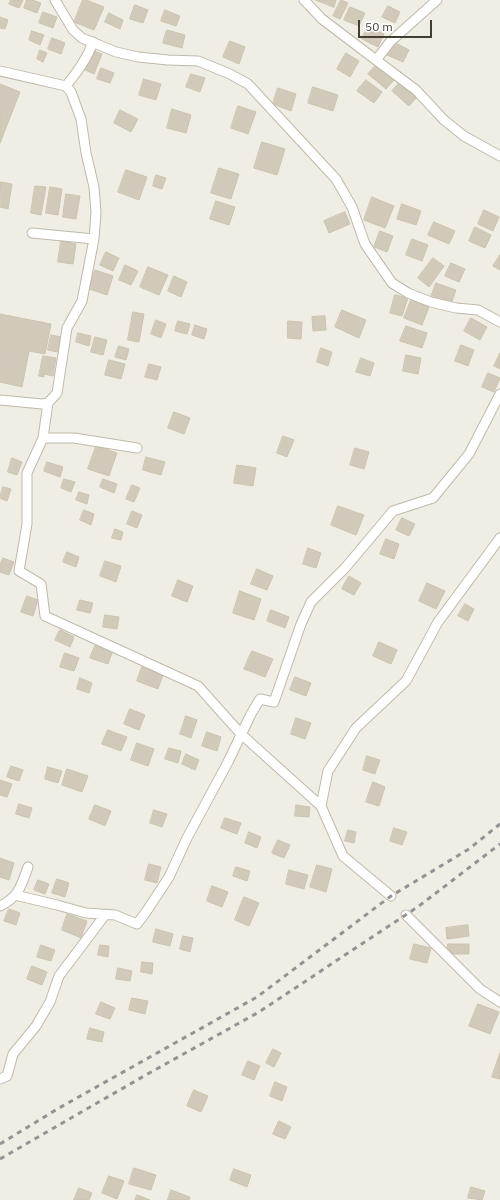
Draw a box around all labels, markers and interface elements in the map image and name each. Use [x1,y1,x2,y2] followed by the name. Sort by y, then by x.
[360,12,434,38] scale bar
[365,19,393,34] text: 50 m

